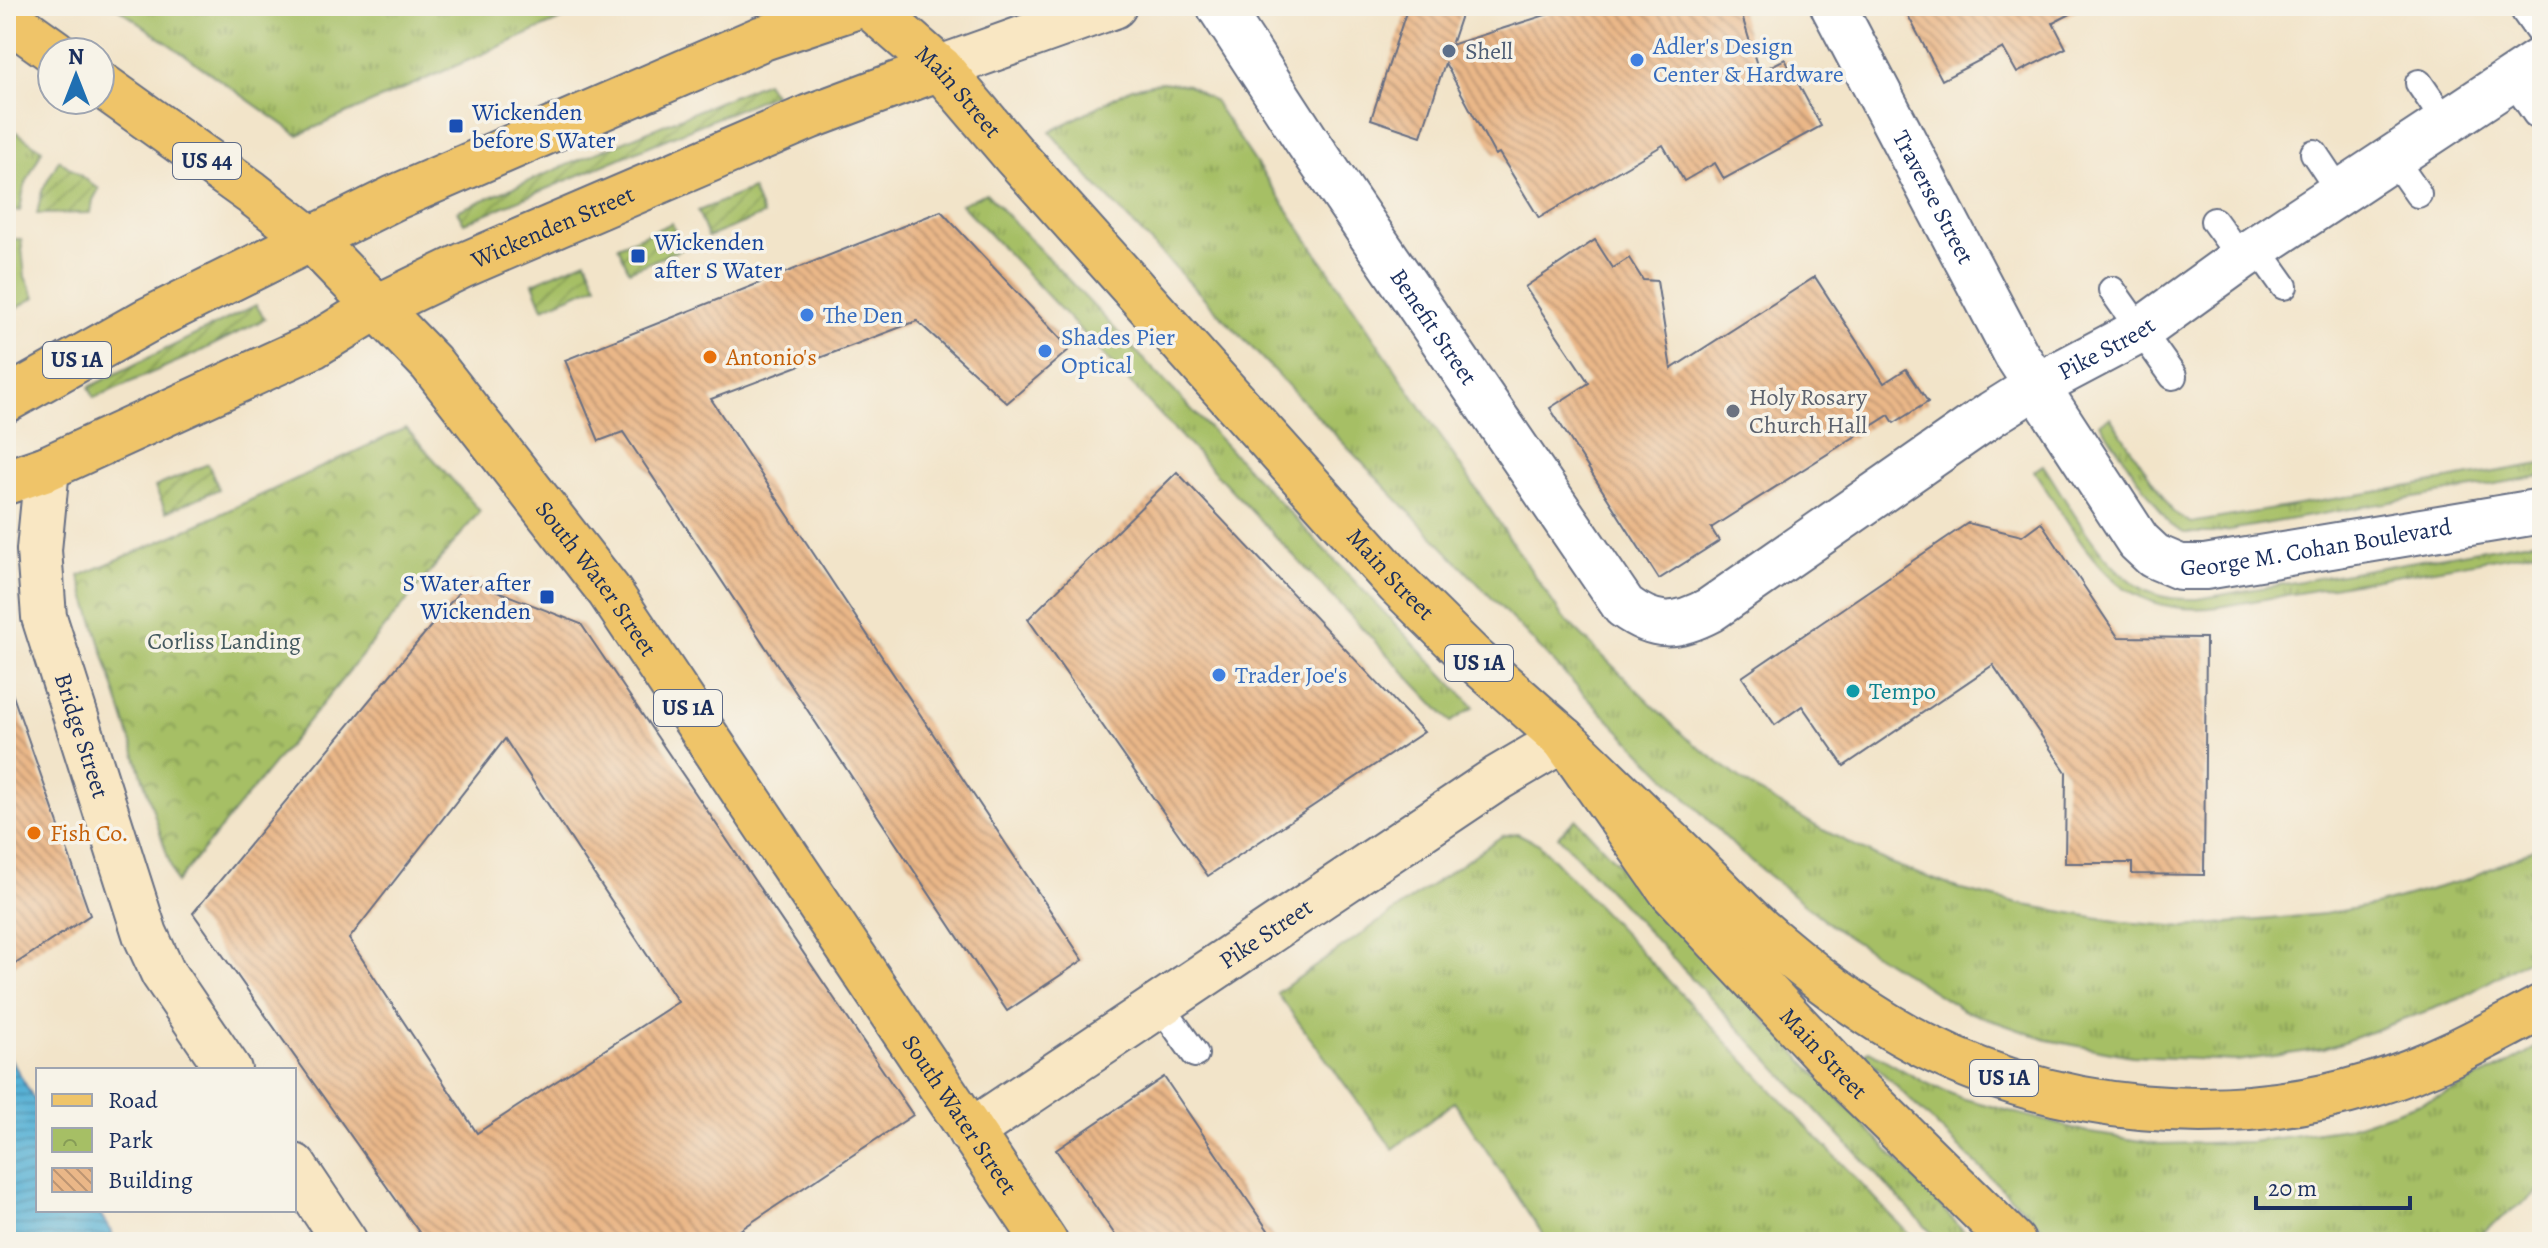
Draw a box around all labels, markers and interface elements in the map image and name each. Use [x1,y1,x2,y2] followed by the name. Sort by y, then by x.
[1652,30,1844,90] place label: Adler's Design Center & Hardware
[1465,35,1513,67] place label: Shell
[36,36,116,116] north arrow
[909,38,1009,145] street label: Main Street
[68,42,84,72] text: N
[1440,42,1458,60] marker: Shell
[1628,51,1646,69] marker: Adler's Design Center & Hardware
[471,96,616,156] place label: Wickenden before S Water
[447,117,465,135] marker: Wickenden before S Water
[1885,125,1982,270] street label: Traverse Street
[173,143,241,179] road number: US 44
[465,178,639,276] street label: Wickenden Street
[653,226,782,286] place label: Wickenden after S Water
[629,247,647,265] marker: Wickenden after S Water
[1383,262,1485,391] street label: Benefit Street
[823,299,903,331] place label: The Den
[798,306,816,324] marker: The Den
[2052,309,2162,388] street label: Pike Street
[1061,321,1175,381] place label: Shades Pier Optical
[725,341,817,373] place label: Antonio's
[43,342,111,378] road number: US 1A
[1036,342,1054,360] marker: Shades Pier Optical
[701,348,719,366] marker: Antonio's
[1749,381,1867,441] place label: Holy Rosary Church Hall
[1724,402,1742,420] marker: Holy Rosary Church Hall
[528,494,664,663] street label: South Water Street
[2180,510,2454,583] street label: George M. Cohan Boulevard
[1340,521,1442,627] street label: Main Street
[403,567,531,627] place label: S Water after Wickenden
[538,588,556,606] marker: S Water after Wickenden
[147,625,301,657] park label: Corliss Landing
[1445,645,1513,681] road number: US 1A
[1235,659,1347,691] place label: Trader Joe's
[1210,666,1228,684] marker: Trader Joe's
[47,669,117,802] street label: Bridge Street
[1869,675,1936,707] place label: Tempo
[1844,682,1862,700] marker: Tempo
[654,690,722,726] road number: US 1A
[50,817,129,849] place label: Fish Co.
[25,824,43,842] marker: Fish Co.
[1213,891,1319,977] street label: Pike Street
[1772,1001,1874,1106] street label: Main Street
[895,1029,1025,1201] street label: South Water Street
[1970,1060,2038,1096] road number: US 1A
[36,1068,296,1212] legend
[108,1084,158,1116] text: Road
[108,1124,153,1156] text: Park
[2256,1160,2410,1210] scale bar
[108,1164,193,1196] text: Building
[2268,1172,2317,1204] text: 20 m

